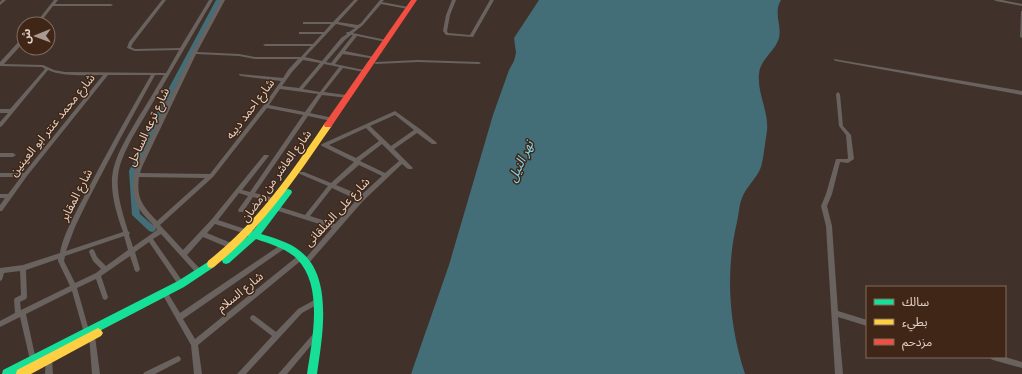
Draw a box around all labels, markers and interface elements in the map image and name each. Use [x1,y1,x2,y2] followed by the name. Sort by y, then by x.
[16,16,56,56] north arrow
[20,29,33,44] text: ش
[6,71,99,180] street label: شارع محمد عنتر ابو العينين
[223,76,279,143] street label: شارع احمد ديبه
[124,86,174,169] street label: شارع ترعه الساحل
[238,127,316,226] street label: شارع العاشر من رمضان
[504,137,538,185] water label: نهر النيل
[56,167,97,225] street label: شارع المقابر
[302,175,374,251] street label: شارع على الشلقانى
[214,269,267,316] street label: شارع السلام
[866,286,1006,358] legend
[902,295,929,309] text: سالك
[902,315,928,332] text: بطيء
[902,335,932,351] text: مزدحم

